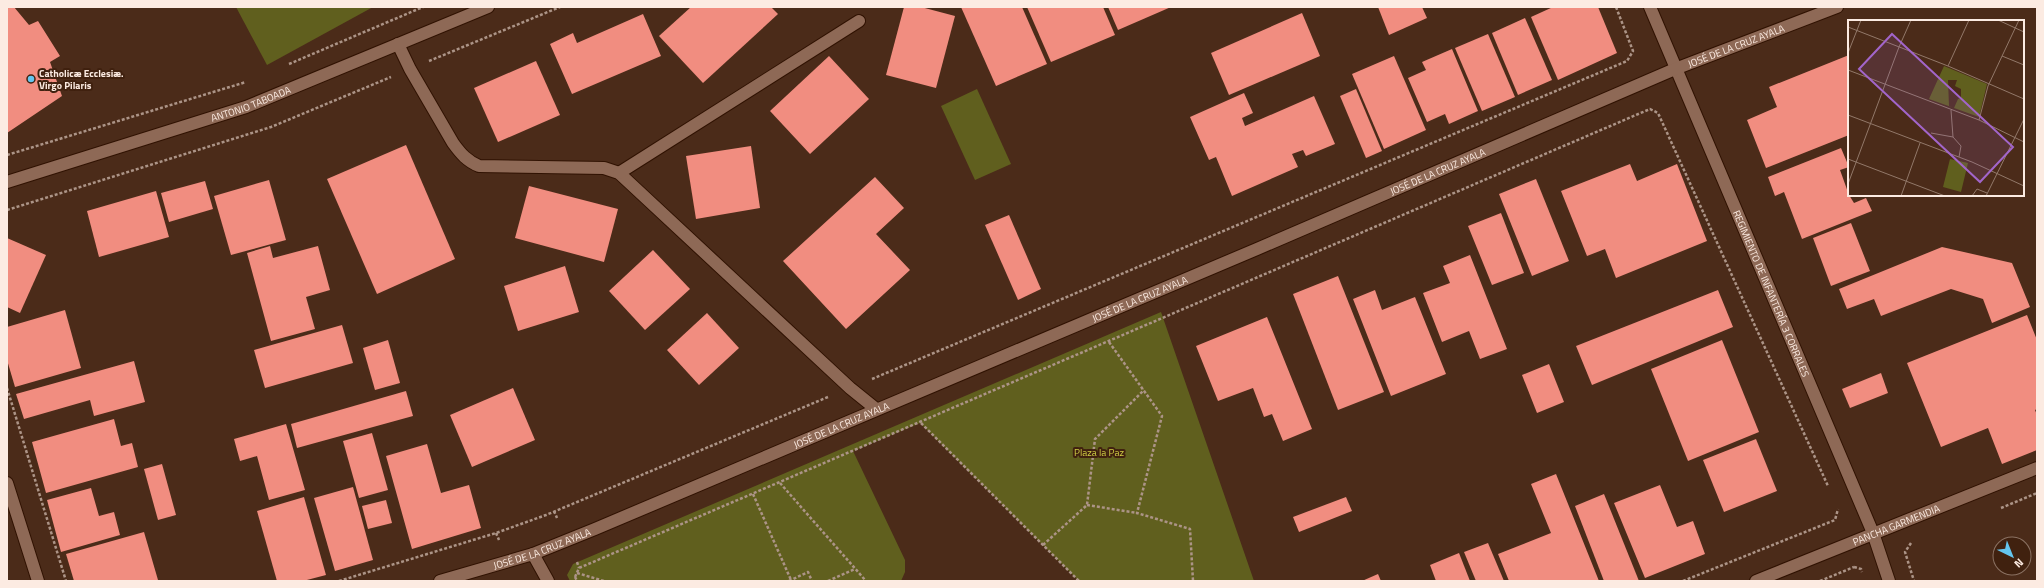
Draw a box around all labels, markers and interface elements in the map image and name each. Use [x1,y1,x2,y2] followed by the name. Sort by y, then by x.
[1848,20,2024,196] inset map
[1686,21,1787,71] street label: JOSÉ DE LA CRUZ AYALA
[39,66,124,93] place label: Catholicæ Ecclesiæ. Virgo Pilaris
[26,74,36,84] marker: Catholicæ Ecclesiæ. Virgo Pilaris
[209,82,293,126] street label: ANTONIO TABOADA
[1388,145,1488,199] street label: JOSÉ DE LA CRUZ AYALA
[1729,208,1813,379] street label: REGIMIENTO DE INFANTERÍA 3 CORRALES
[1090,272,1190,326] street label: JOSÉ DE LA CRUZ AYALA
[791,398,892,452] street label: JOSÉ DE LA CRUZ AYALA
[1074,445,1124,460] park label: Plaza la Paz
[1851,501,1942,549] street label: PANCHA GARMENDIA
[492,525,593,573] street label: JOSÉ DE LA CRUZ AYALA
[1992,536,2032,576] north arrow
[2011,555,2027,572] text: N

